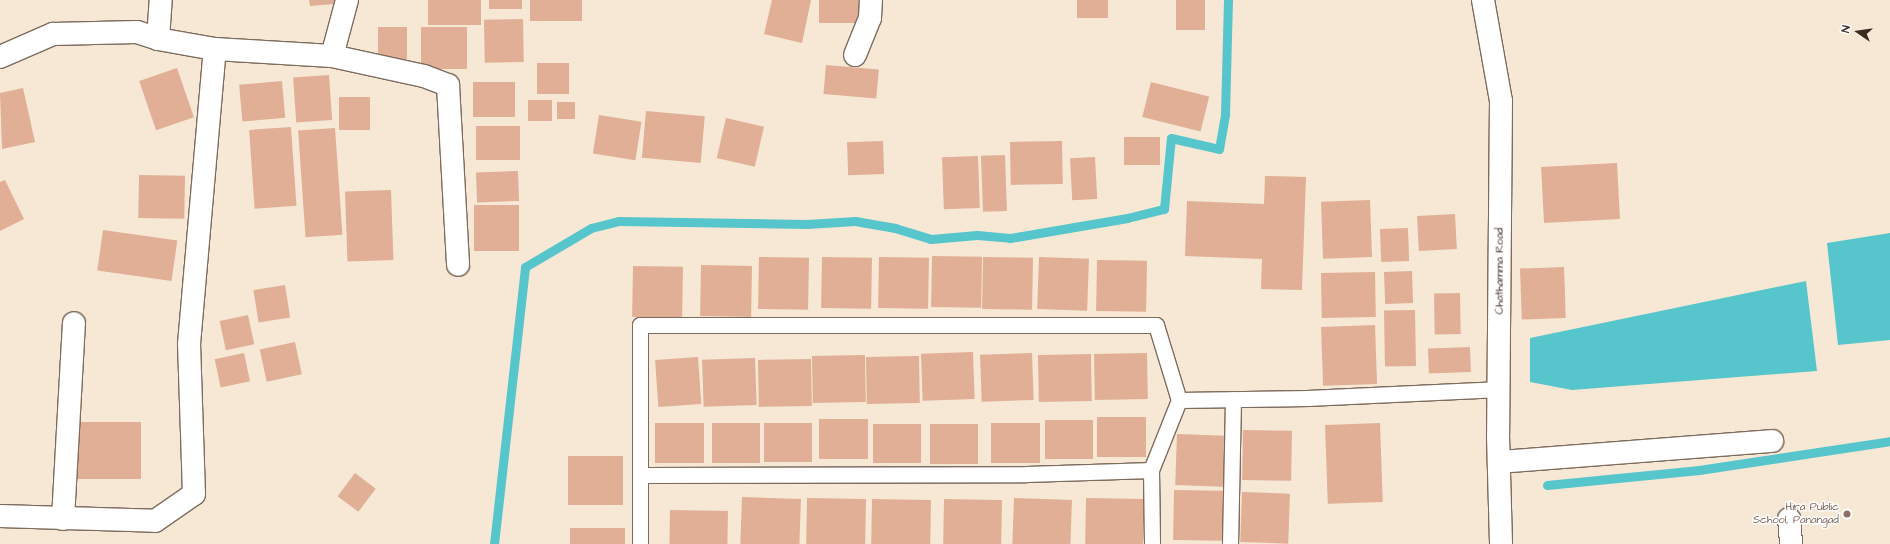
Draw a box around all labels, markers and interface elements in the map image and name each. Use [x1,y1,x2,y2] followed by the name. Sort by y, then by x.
[1838,12,1878,52] north arrow
[1838,24,1854,34] text: N
[1493,228,1507,314] street label: Chathamma Road
[1753,501,1839,527] place label: Hira Public School, Panangad
[1842,509,1852,519] marker: Hira Public School, Panangad

